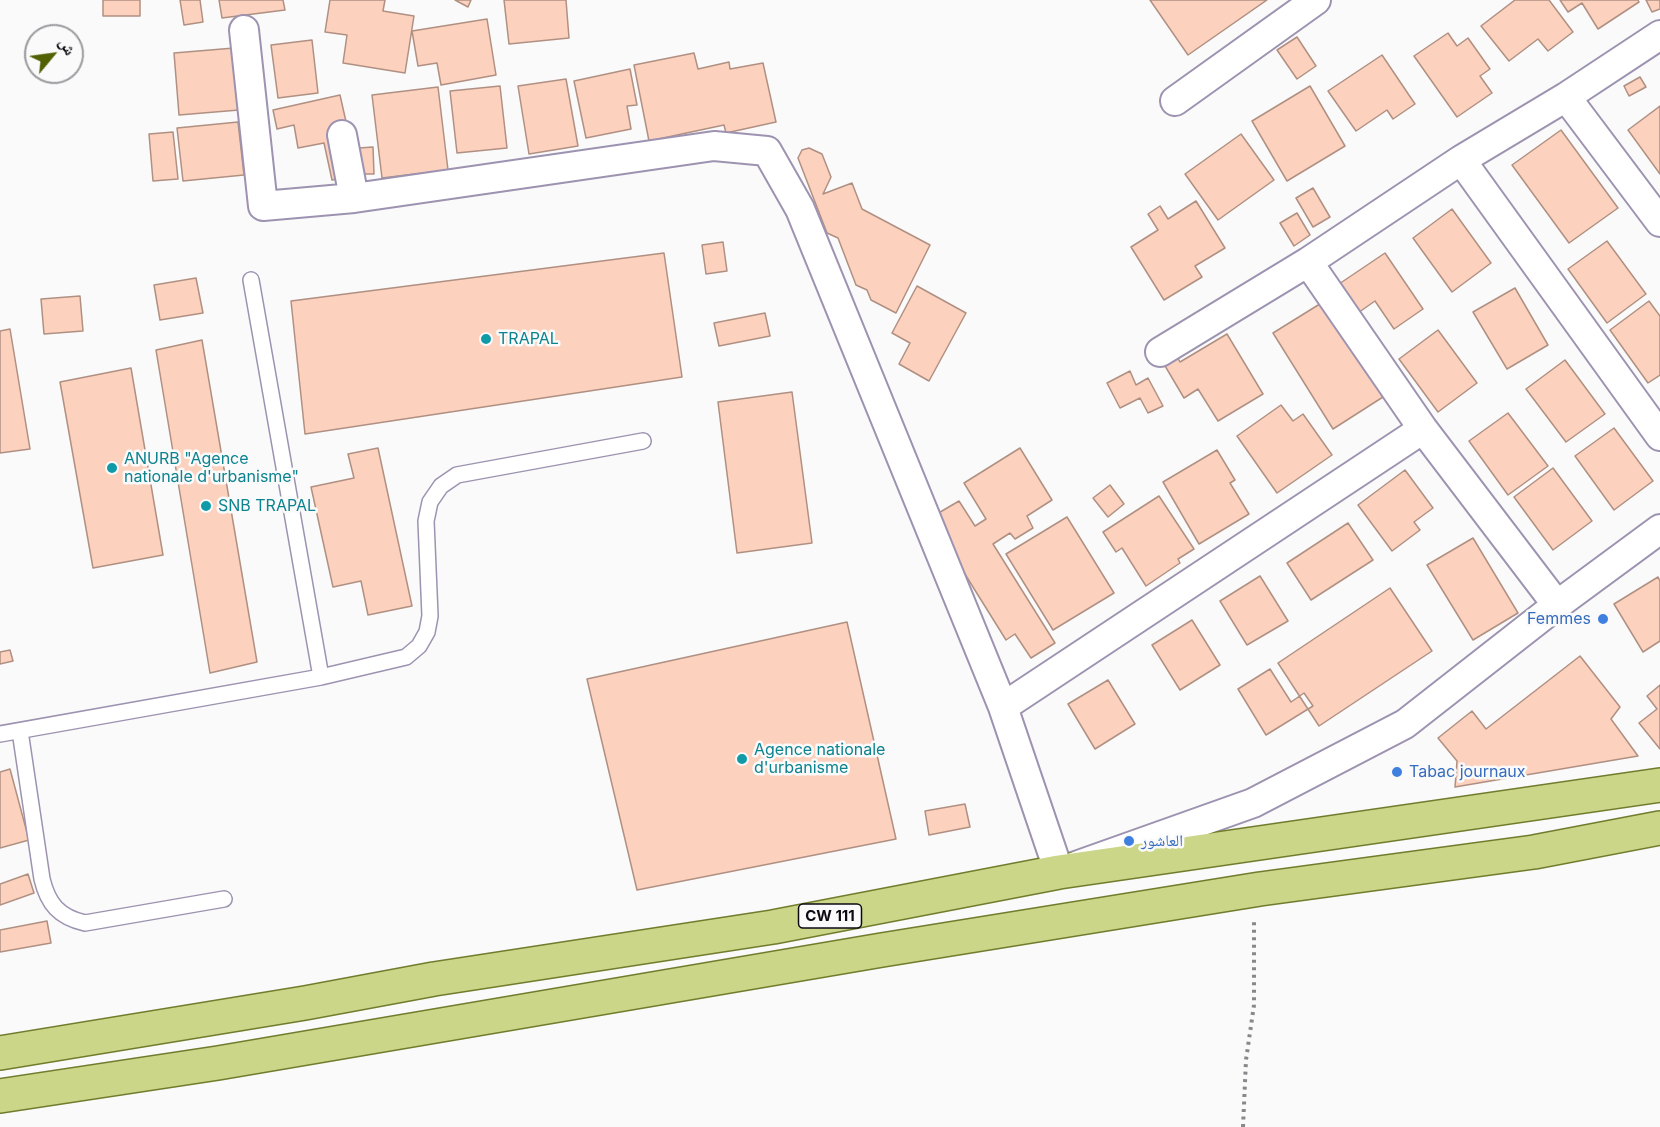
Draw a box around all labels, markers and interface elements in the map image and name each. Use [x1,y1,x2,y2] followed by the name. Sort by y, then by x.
[24,24,84,84] north arrow
[55,34,81,59] text: ش
[498,329,559,349] place label: TRAPAL
[479,332,493,346] marker: TRAPAL
[124,449,299,487] place label: ANURB "Agence nationale d'urbanisme"
[105,461,119,475] marker: ANURB "Agence nationale d'urbanisme"
[218,496,316,516] place label: SNB TRAPAL
[199,499,213,513] marker: SNB TRAPAL
[1527,609,1591,629] place label: Femmes
[1596,612,1610,626] marker: Femmes
[754,740,885,778] place label: Agence nationale d'urbanisme
[735,752,749,766] marker: Agence nationale d'urbanisme
[1409,762,1526,782] place label: Tabac journaux
[1390,765,1404,779] marker: Tabac journaux
[1141,831,1183,851] place label: العاشور
[1122,834,1136,848] marker: العاشور
[798,904,862,928] road number: CW 111

